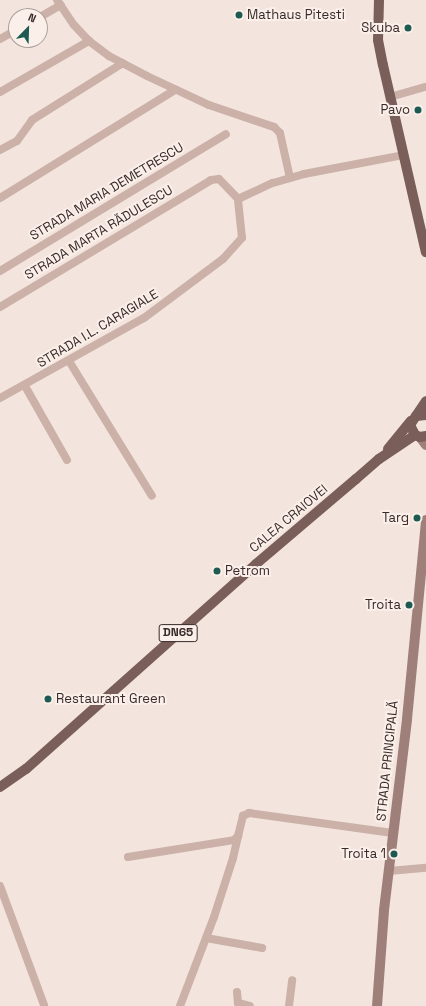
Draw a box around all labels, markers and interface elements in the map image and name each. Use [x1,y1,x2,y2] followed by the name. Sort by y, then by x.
[247,7,345,23] place label: Mathaus Pitesti
[8,8,48,48] north arrow
[26,10,38,26] text: N
[234,10,244,20] marker: Mathaus Pitesti
[361,20,400,36] place label: Skuba
[403,23,413,33] marker: Skuba
[380,102,410,118] place label: Pavo
[413,105,423,115] marker: Pavo
[27,140,187,244] street label: STRADA MARIA DEMETRESCU
[22,182,176,284] street label: STRADA MARTA RĂDULESCU
[34,287,162,371] street label: STRADA I.L. CARAGIALE
[247,482,331,556] street label: CALEA CRAIOVEI
[382,510,409,526] place label: Targ
[412,513,422,523] marker: Targ
[225,563,270,579] place label: Petrom
[212,566,222,576] marker: Petrom
[365,597,401,613] place label: Troita
[404,600,414,610] marker: Troita
[158,623,198,643] road number: DN65
[56,691,166,707] place label: Restaurant Green
[43,694,53,704] marker: Restaurant Green
[374,700,402,822] street label: STRADA PRINCIPALĂ
[341,846,386,862] place label: Troita 1
[389,849,399,859] marker: Troita 1

